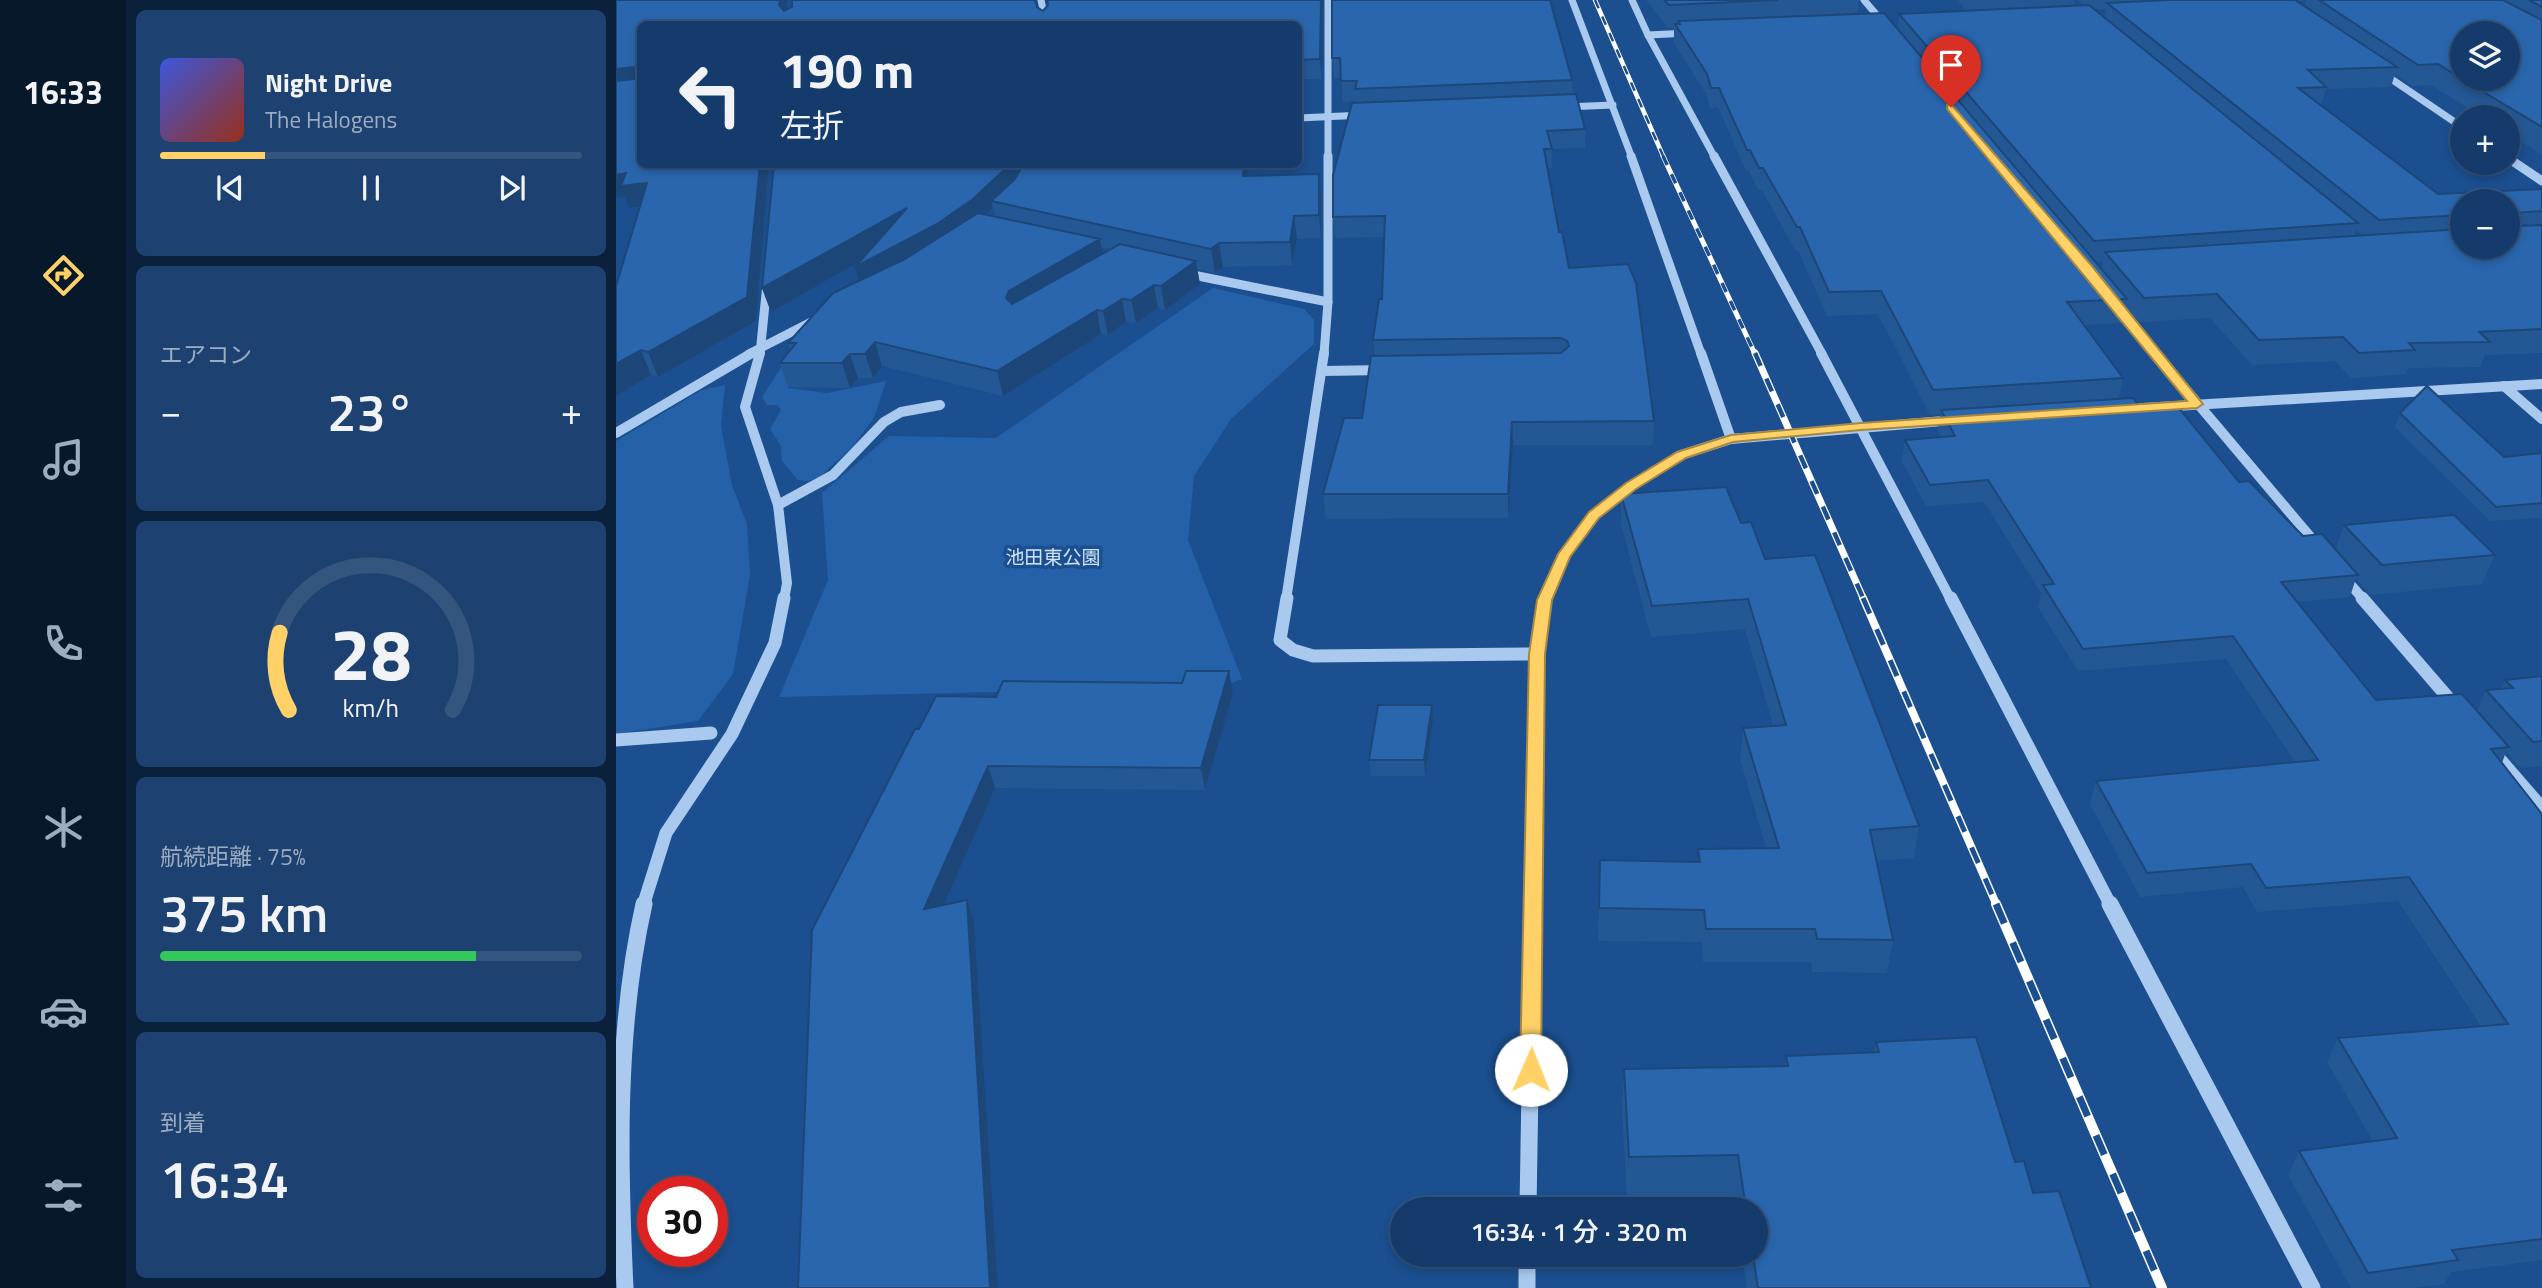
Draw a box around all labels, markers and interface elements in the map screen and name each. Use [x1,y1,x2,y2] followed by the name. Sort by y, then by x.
[2450,21,2520,259] map controls
[2450,21,2520,91] button: layers
[780,32,914,107] text: 190 m
[1921,35,1981,107] pin
[1932,46,1970,84] icon: arrive
[665,49,756,140] icon: left
[265,63,392,102] text: Night Drive
[23,68,103,116] text: 16:33
[780,101,844,149] text: 左折
[265,102,397,137] text: The Halogens
[2450,105,2520,175] button: +
[211,169,249,207] icon: previous
[352,169,390,207] icon: pause
[493,169,531,207] icon: next
[2450,189,2520,259] button: −
[39,251,88,300] icon: directions
[160,337,252,372] text: エアコン
[327,372,415,451] text: 23°
[160,382,181,440] text: −
[561,382,582,440] text: +
[39,435,88,484] icon: music
[1005,542,1101,571] park label: 池田東公園
[330,598,412,708] text: 28
[39,619,88,668] icon: phone
[343,689,399,727] text: km/h
[39,803,88,852] icon: climate
[160,839,306,874] text: 航続距離 · 75%
[160,873,328,952] text: 375 km
[39,987,88,1036] icon: car
[1494,1033,1568,1107] position arrow
[160,1105,206,1140] text: 到着
[160,1139,289,1218] text: 16:34
[39,1171,88,1220] icon: filters
[637,1176,728,1267] speed limit sign: 30
[1470,1212,1688,1251] text: 16:34 · 1 分 · 320 m

